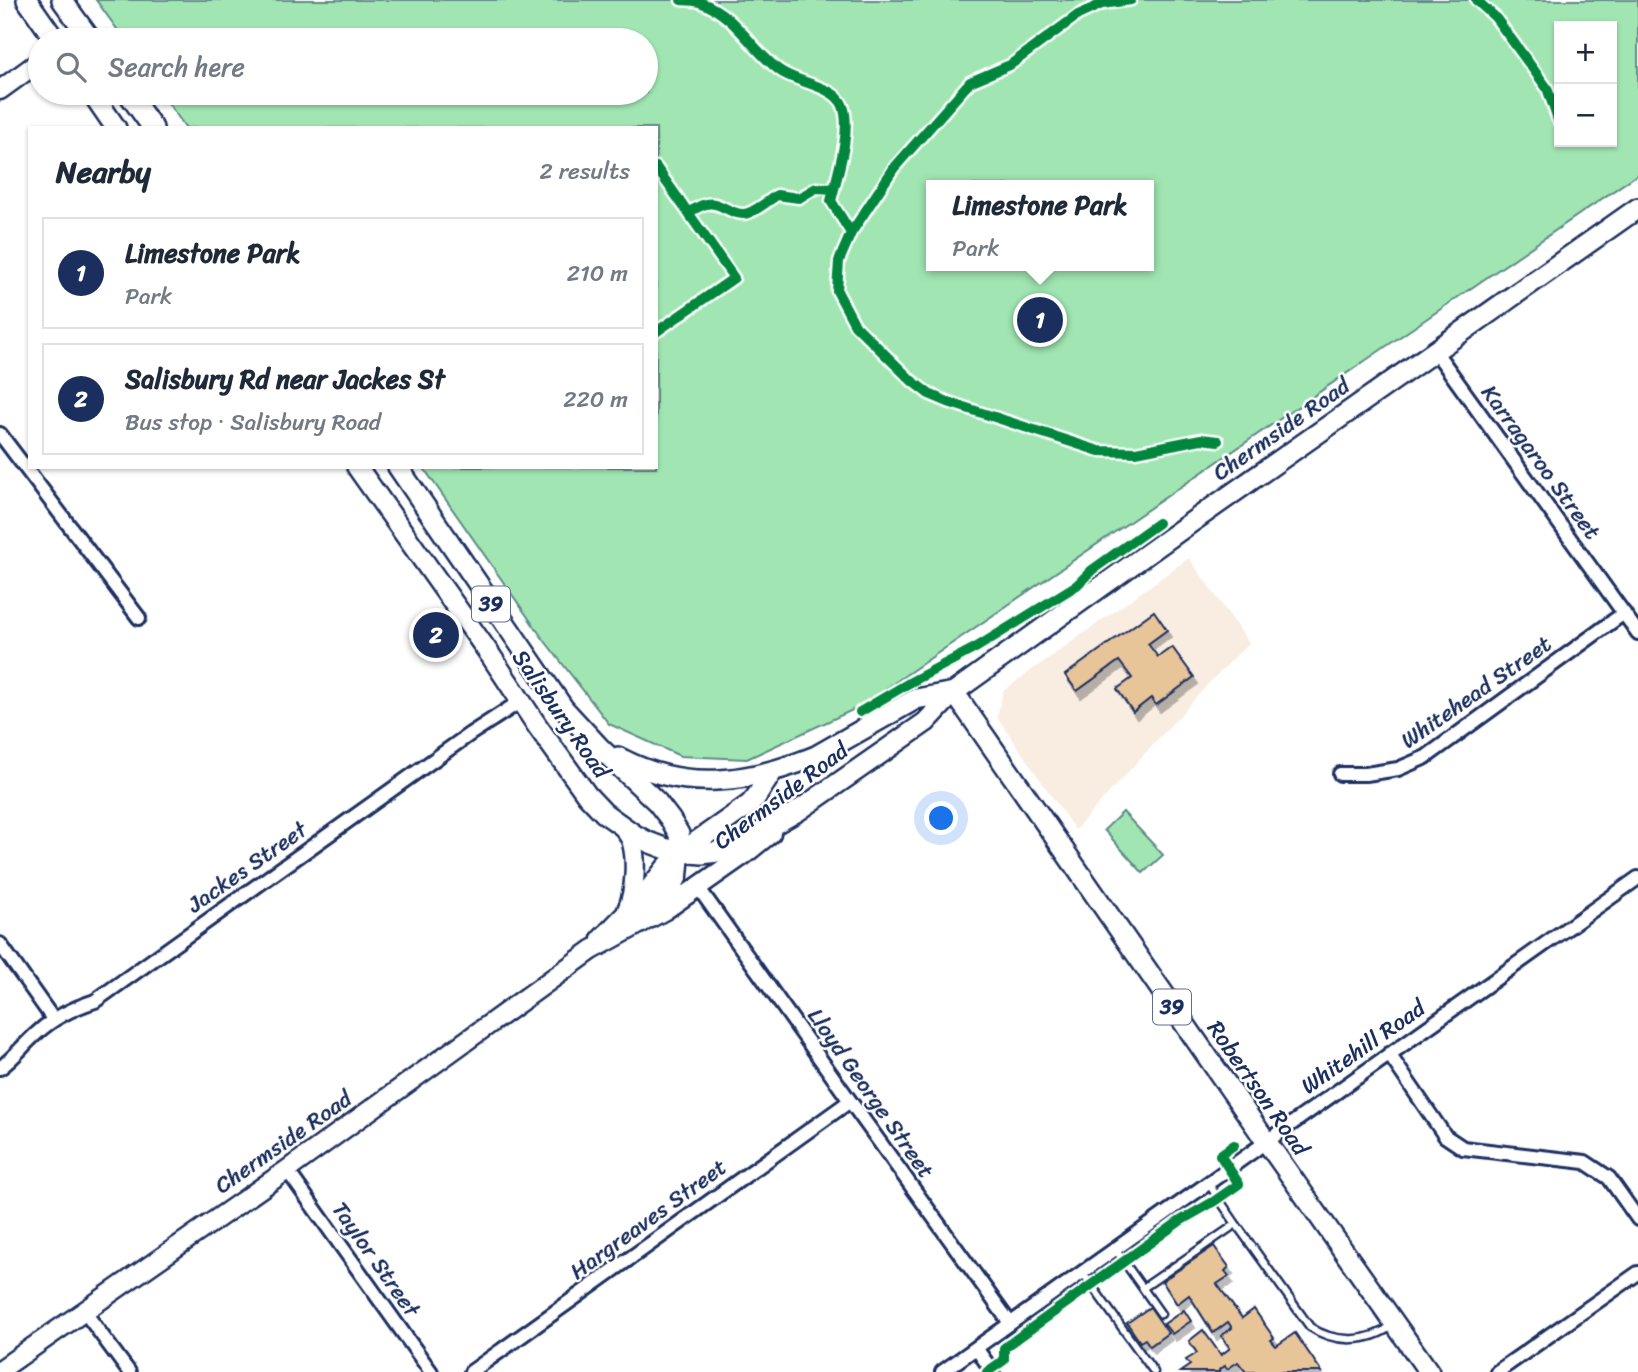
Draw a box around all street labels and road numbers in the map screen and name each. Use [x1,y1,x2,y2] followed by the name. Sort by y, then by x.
[1203,365,1360,492] street label: Chermside Road
[1470,375,1612,549] street label: Karragaroo Street
[472,586,510,622] road number: 39
[1391,624,1561,760] street label: Whitehead Street
[501,640,622,789] street label: Salisbury Road
[704,730,859,861] street label: Chermside Road
[177,809,317,924] street label: Jackes Street
[1292,988,1436,1105] street label: Whitehill Road
[1153,990,1191,1024] road number: 39
[796,999,946,1187] street label: Lloyd George Street
[1196,1011,1321,1166] street label: Robertson Road
[205,1078,362,1205] street label: Chermside Road
[560,1147,736,1291] street label: Hargreaves Street
[321,1192,432,1327] street label: Taylor Street

